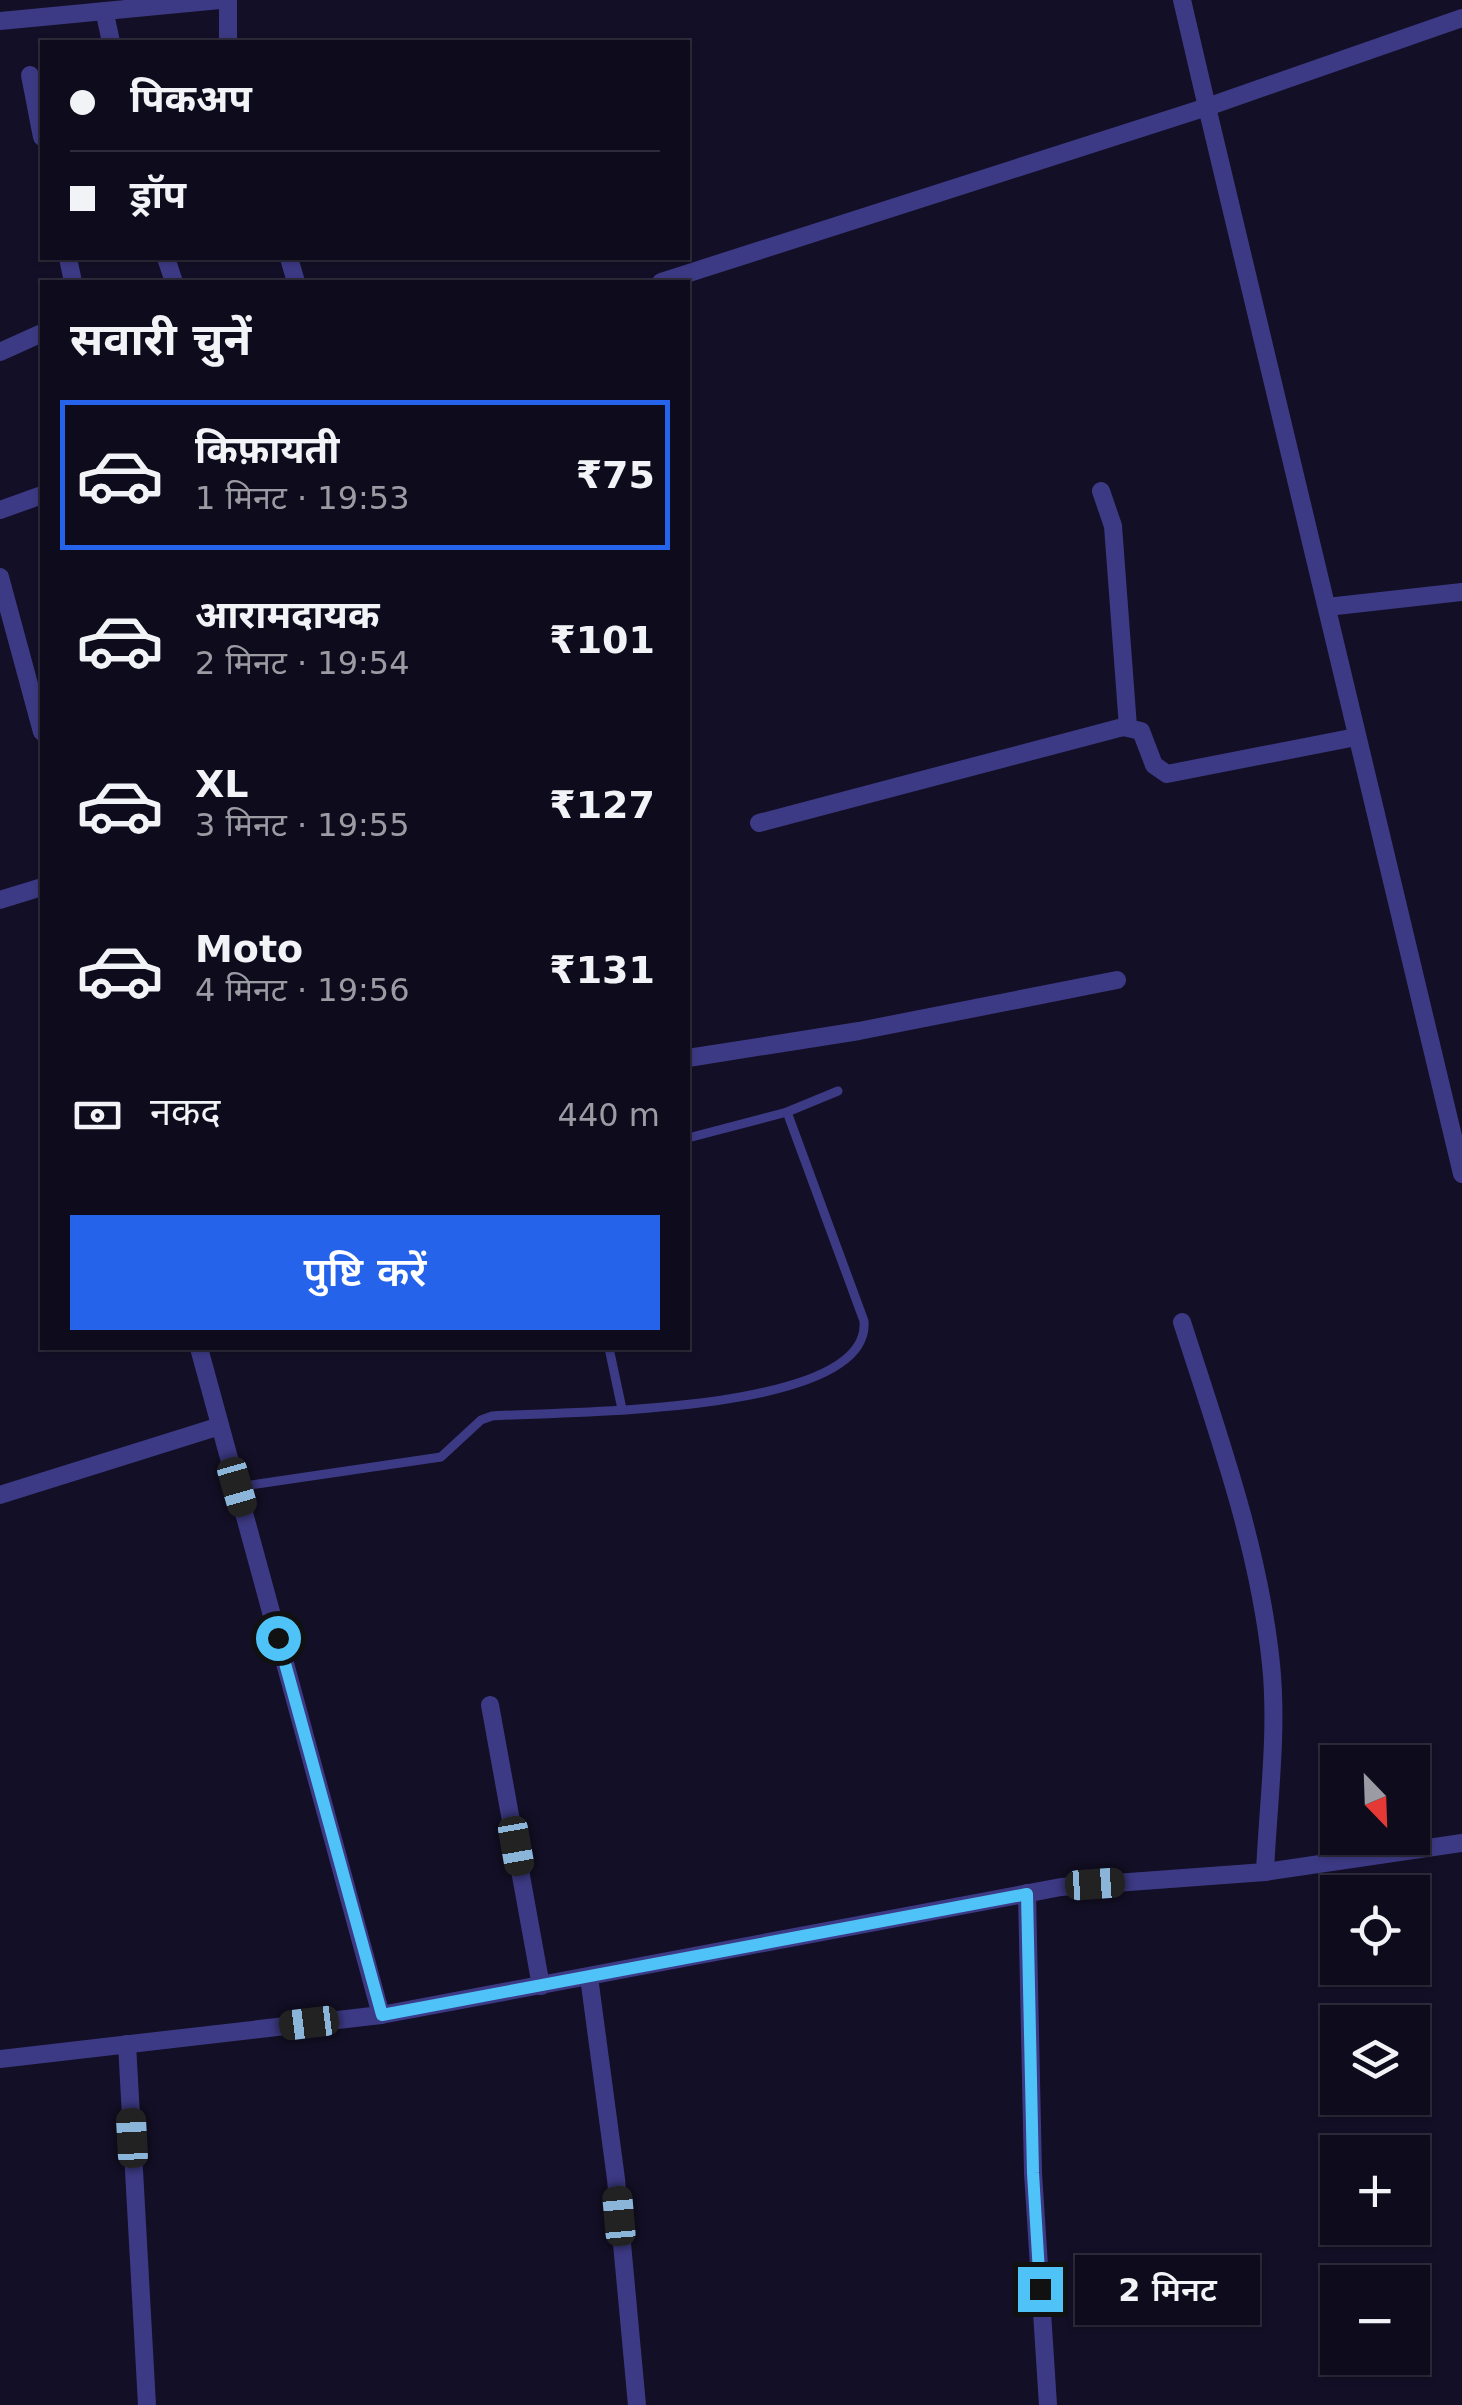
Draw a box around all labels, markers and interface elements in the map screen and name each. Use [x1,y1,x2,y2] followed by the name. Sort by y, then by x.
[130,77,252,121] text: पिकअप
[130,173,186,217] text: ड्रॉप
[70,313,251,366] text: सवारी चुनें
[195,428,339,472] text: किफ़ायती
[75,430,165,520] icon: car
[576,453,655,497] text: ₹75
[195,479,410,517] text: 1 मिनट · 19:53
[195,593,379,637] text: आरामदायक
[75,595,165,685] icon: car
[549,618,655,662] text: ₹101
[195,644,410,682] text: 2 मिनट · 19:54
[75,760,165,850] icon: car
[195,762,249,806] text: XL
[549,783,655,827] text: ₹127
[195,806,410,844] text: 3 मिनट · 19:55
[75,925,165,1015] icon: car
[195,927,303,971] text: Moto
[549,948,655,992] text: ₹131
[195,971,410,1009] text: 4 मिनट · 19:56
[70,1088,125,1143] icon: cash
[150,1090,220,1134] text: नकद
[558,1096,660,1134] text: 440 m
[70,1215,660,1330] button: पुष्टि करें
[214,1454,260,1520] car
[256,1616,301,1661] route start
[1320,1745,1430,1855] north arrow
[1320,1745,1430,2375] map controls
[496,1814,536,1878] car
[1064,1867,1126,1901] car
[1320,1875,1430,1985] button: locate
[277,2004,341,2042] car
[1320,2005,1430,2115] button: layers
[115,2107,149,2169] car
[1320,2135,1430,2245] button: +
[601,2185,637,2247] car
[1075,2254,1260,2324] callout: 2 मिनट
[1320,2265,1430,2375] button: −
[1018,2267,1063,2312] route end
[1118,2271,1217,2309] text: 2 मिनट

